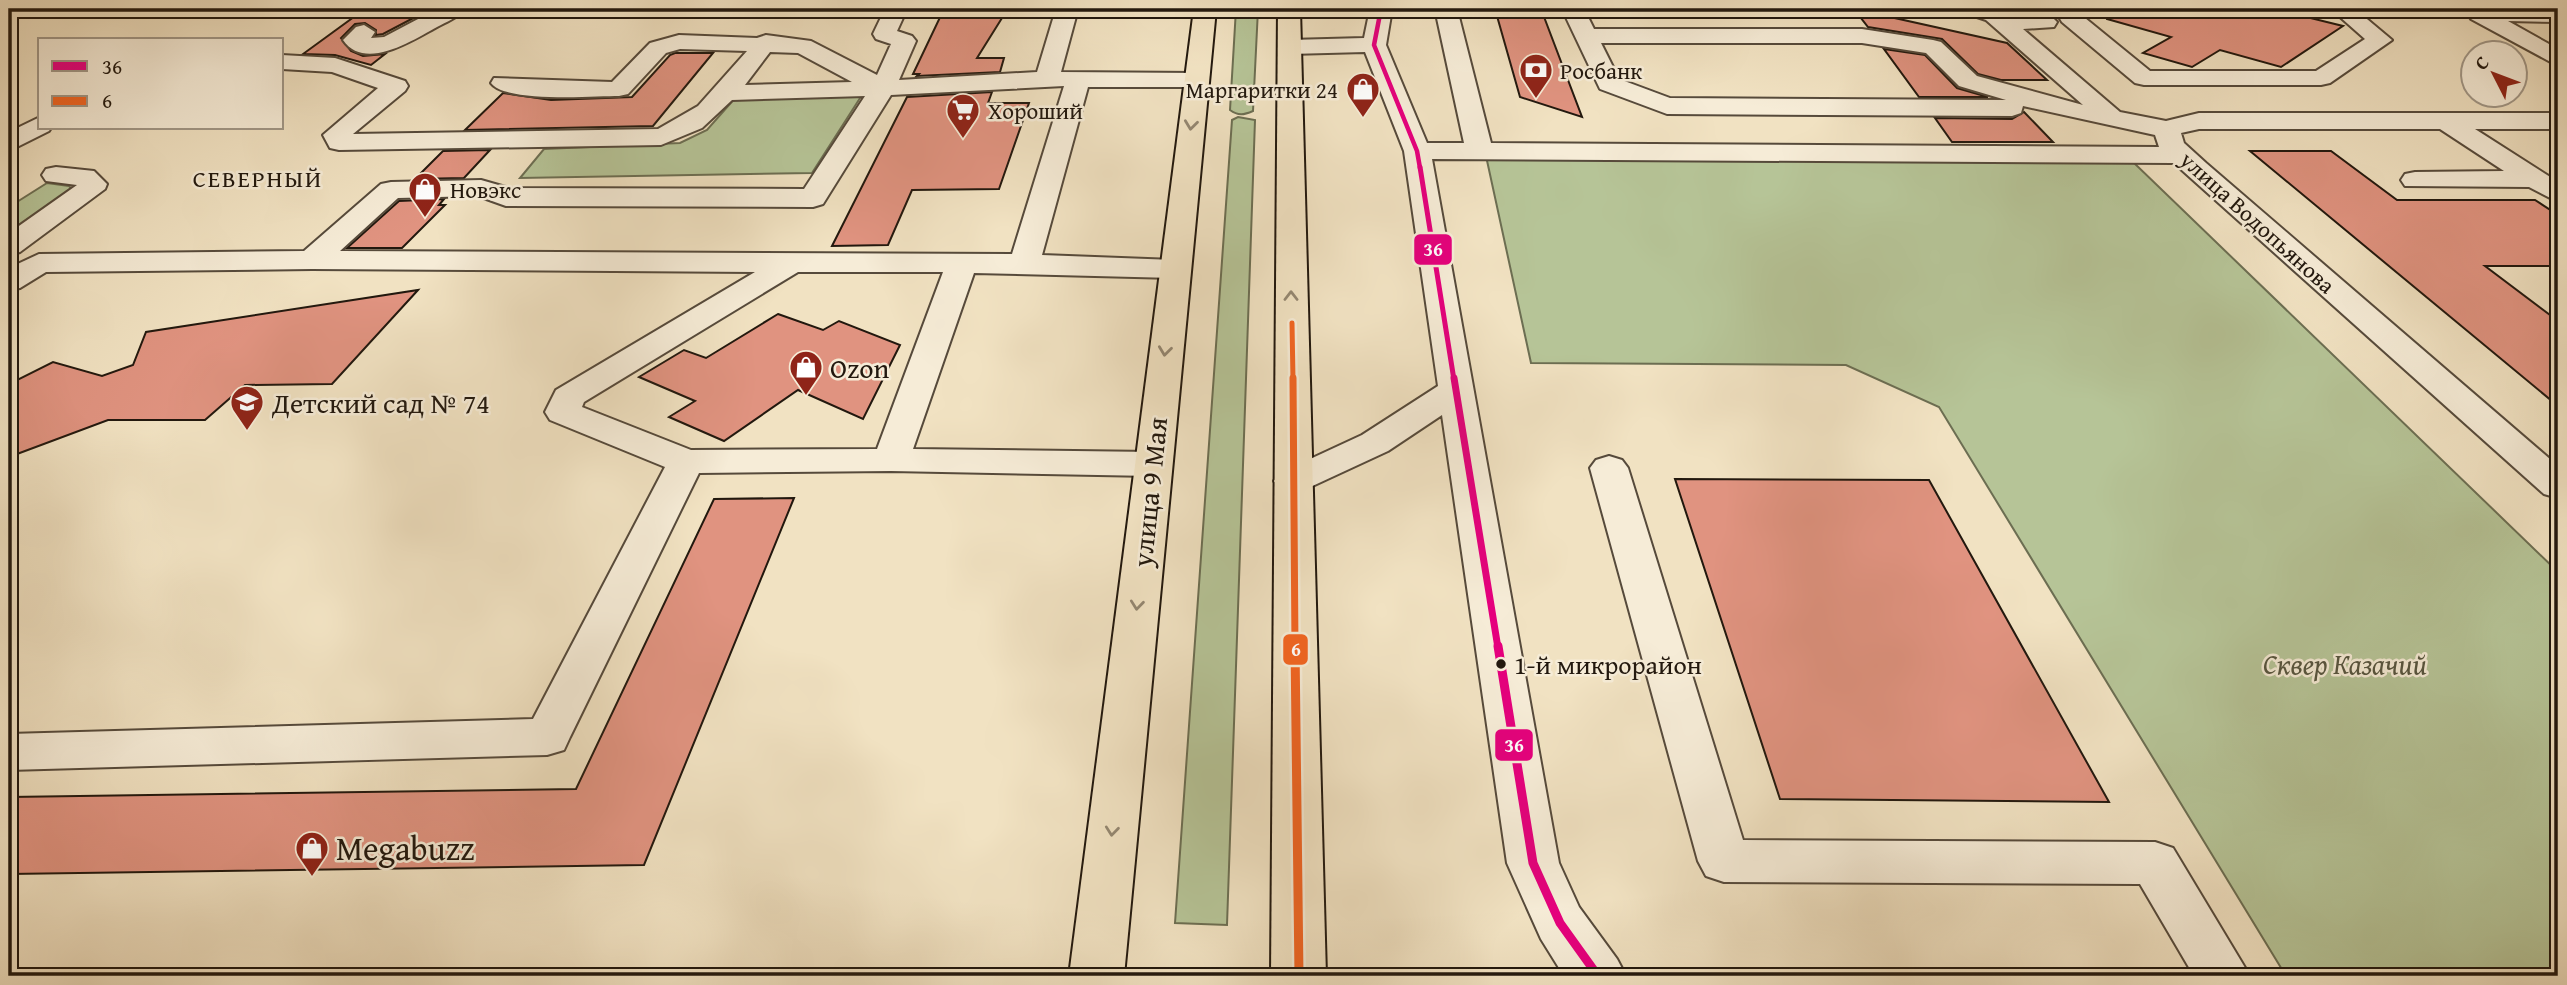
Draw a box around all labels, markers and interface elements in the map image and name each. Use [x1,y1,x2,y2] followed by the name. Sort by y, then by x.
[38,38,284,130] legend
[2458,38,2528,108] north arrow
[2467,49,2496,76] text: С
[102,51,122,82] text: 36
[1517,51,1555,100] bank icon: Росбанк
[1560,54,1642,87] place label: Росбанк
[1344,70,1382,119] shop icon: Маргаритки 24
[1186,73,1338,106] place label: Маргаритки 24
[102,85,112,116] text: 6
[944,91,982,140] supermarket icon: Хороший
[988,94,1083,127] place label: Хороший
[1184,120,1199,131] one-way arrow
[2172,143,2343,301] street label: улица Водопьянова
[193,161,323,196] district label: СЕВЕРНЫЙ
[406,170,444,219] shop icon: Новэкс
[450,173,521,206] place label: Новэкс
[1413,233,1453,266] line badge: 36
[1423,235,1443,263] text: 36
[1284,290,1299,301] one-way arrow
[1157,345,1172,357] one-way arrow
[830,347,890,388] place label: Ozon
[787,348,825,397] shop icon: Ozon
[271,382,490,423] place label: Детский сад № 74
[228,383,266,432] school or university icon: Детский сад № 74
[1121,415,1177,570] street label: улица 9 Мая
[1129,599,1144,611] one-way arrow
[1282,633,1309,666] line badge: 6
[1291,635,1301,663] text: 6
[2263,643,2427,684] park label: Сквер Казачий
[1514,645,1702,684] place label: 1-й микрорайон
[1494,657,1508,671] marker: 1-й микрорайон
[1494,728,1534,762] line badge: 36
[1504,731,1524,759] text: 36
[336,824,474,872] place label: Megabuzz
[1105,825,1120,837] one-way arrow
[293,829,331,878] shop icon: Megabuzz

